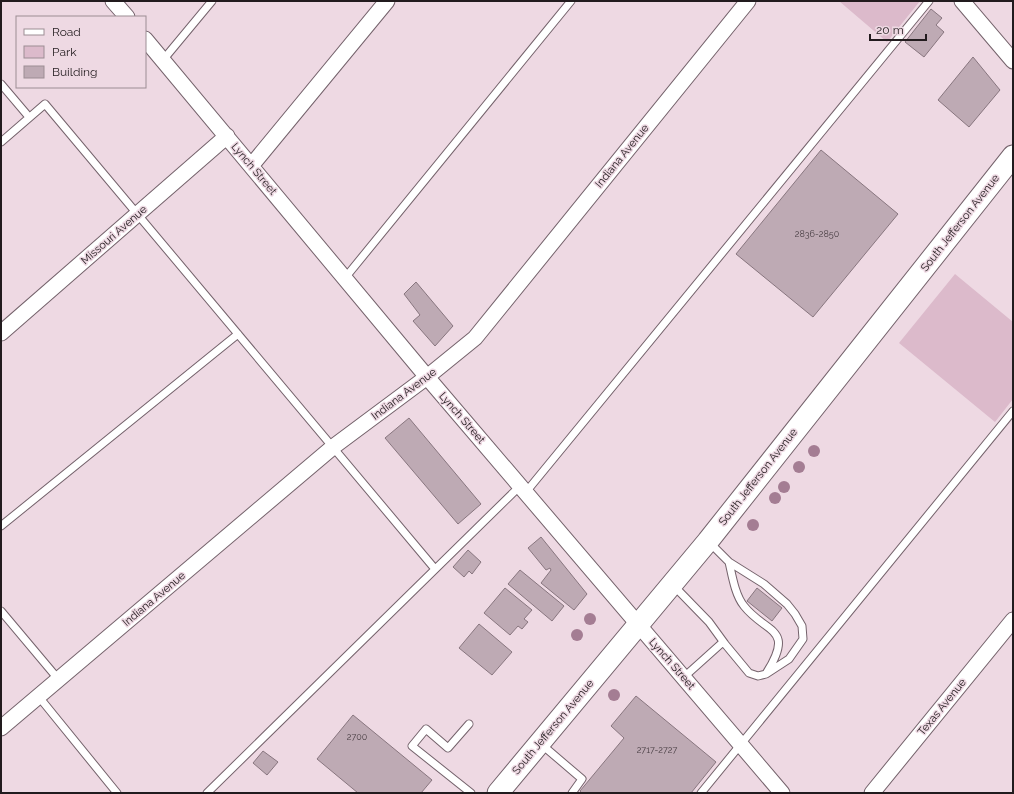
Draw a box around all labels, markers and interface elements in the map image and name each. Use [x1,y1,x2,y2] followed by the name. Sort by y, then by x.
[16,16,146,88] legend
[870,16,926,42] scale bar
[876,23,904,37] text: 20 m
[52,25,81,39] text: Road
[52,45,77,59] text: Park
[52,65,98,79] text: Building
[592,121,652,190] street label: Indiana Avenue
[229,140,280,198] street label: Lynch Street
[918,171,1002,274] street label: South Jefferson Avenue
[78,202,150,267] street label: Missouri Avenue
[795,229,840,239] house number: 2836-2850
[369,365,439,423] street label: Indiana Avenue
[436,390,488,447] street label: Lynch Street
[716,425,800,528] street label: South Jefferson Avenue
[120,569,188,629] street label: Indiana Avenue
[646,636,698,693] street label: Lynch Street
[915,675,969,738] street label: Texas Avenue
[510,677,597,777] street label: South Jefferson Avenue
[347,732,368,742] house number: 2700
[637,745,677,755] house number: 2717-2727

